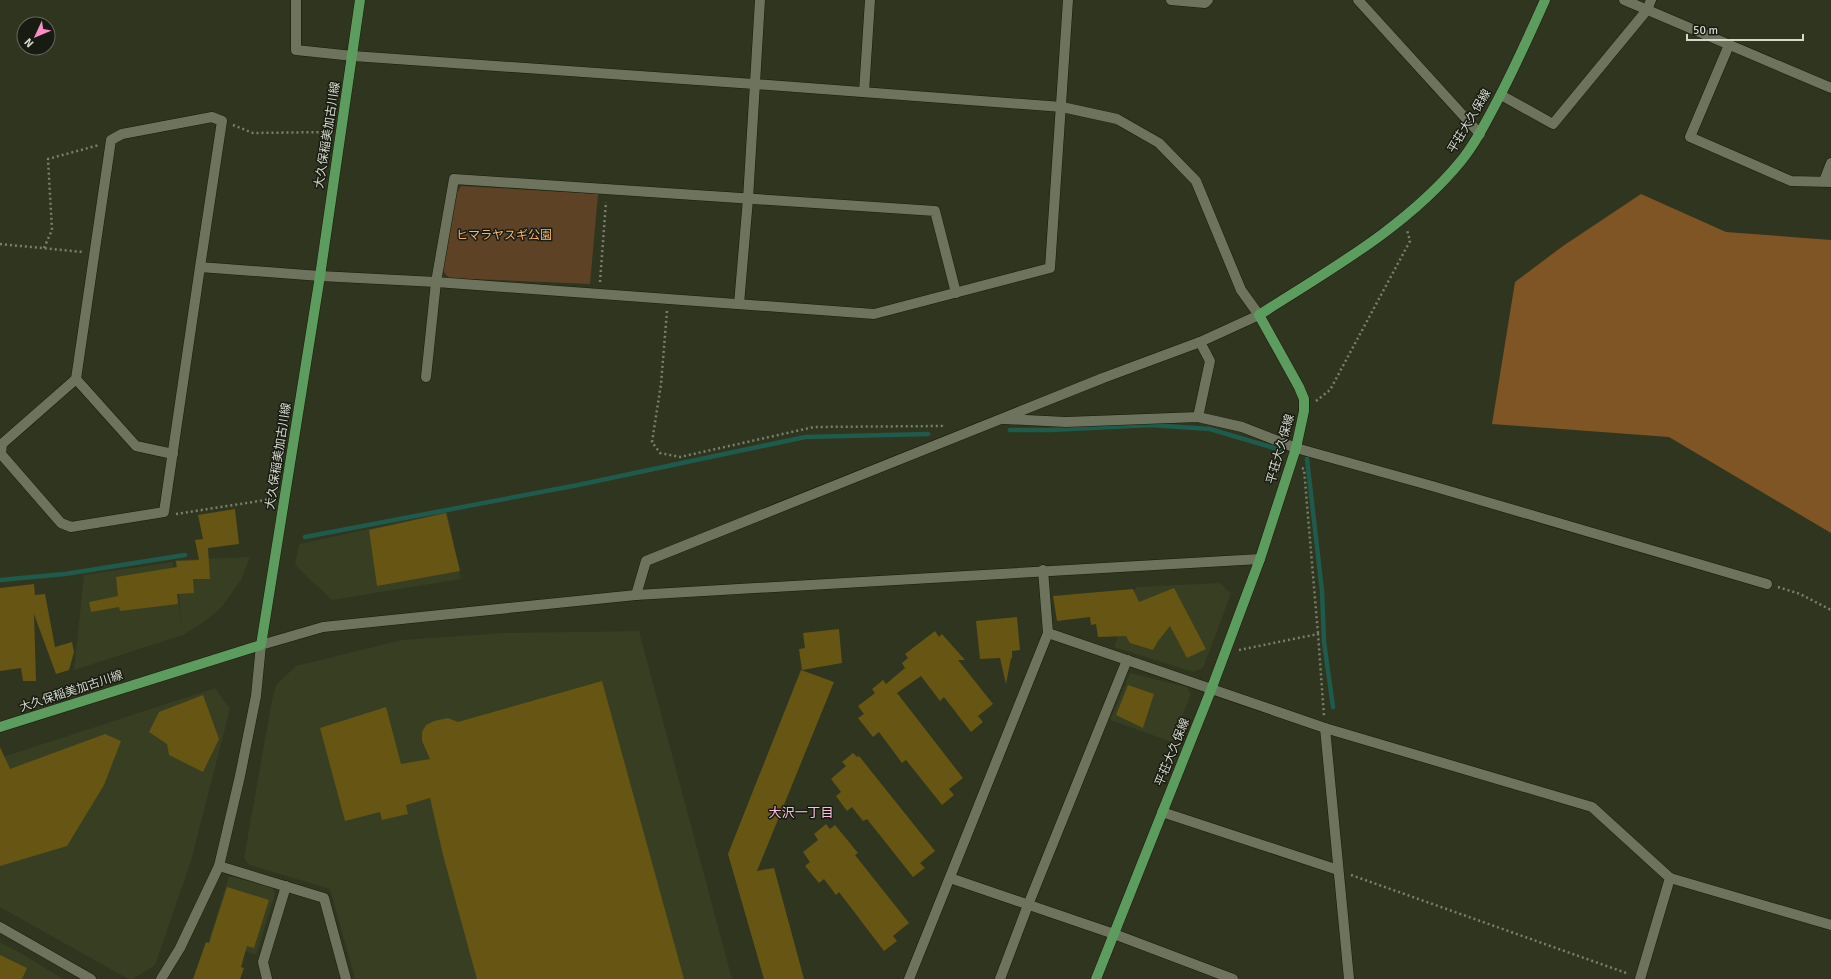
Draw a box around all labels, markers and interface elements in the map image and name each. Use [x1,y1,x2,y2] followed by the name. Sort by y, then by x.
[16,16,56,56] north arrow
[1687,16,1803,42] scale bar
[1693,23,1718,38] text: 50 m
[22,35,37,50] text: N
[312,81,343,190] street label: 大久保稲美加古川線
[1444,87,1494,156] street label: 平荘大久保線
[456,228,552,243] park label: ヒマラヤスギ公園
[263,402,294,511] street label: 大久保稲美加古川線
[1263,412,1298,486] street label: 平荘大久保線
[17,668,125,715] street label: 大久保稲美加古川線
[1152,716,1193,788] street label: 平荘大久保線
[768,805,834,821] district label: 大沢一丁目

